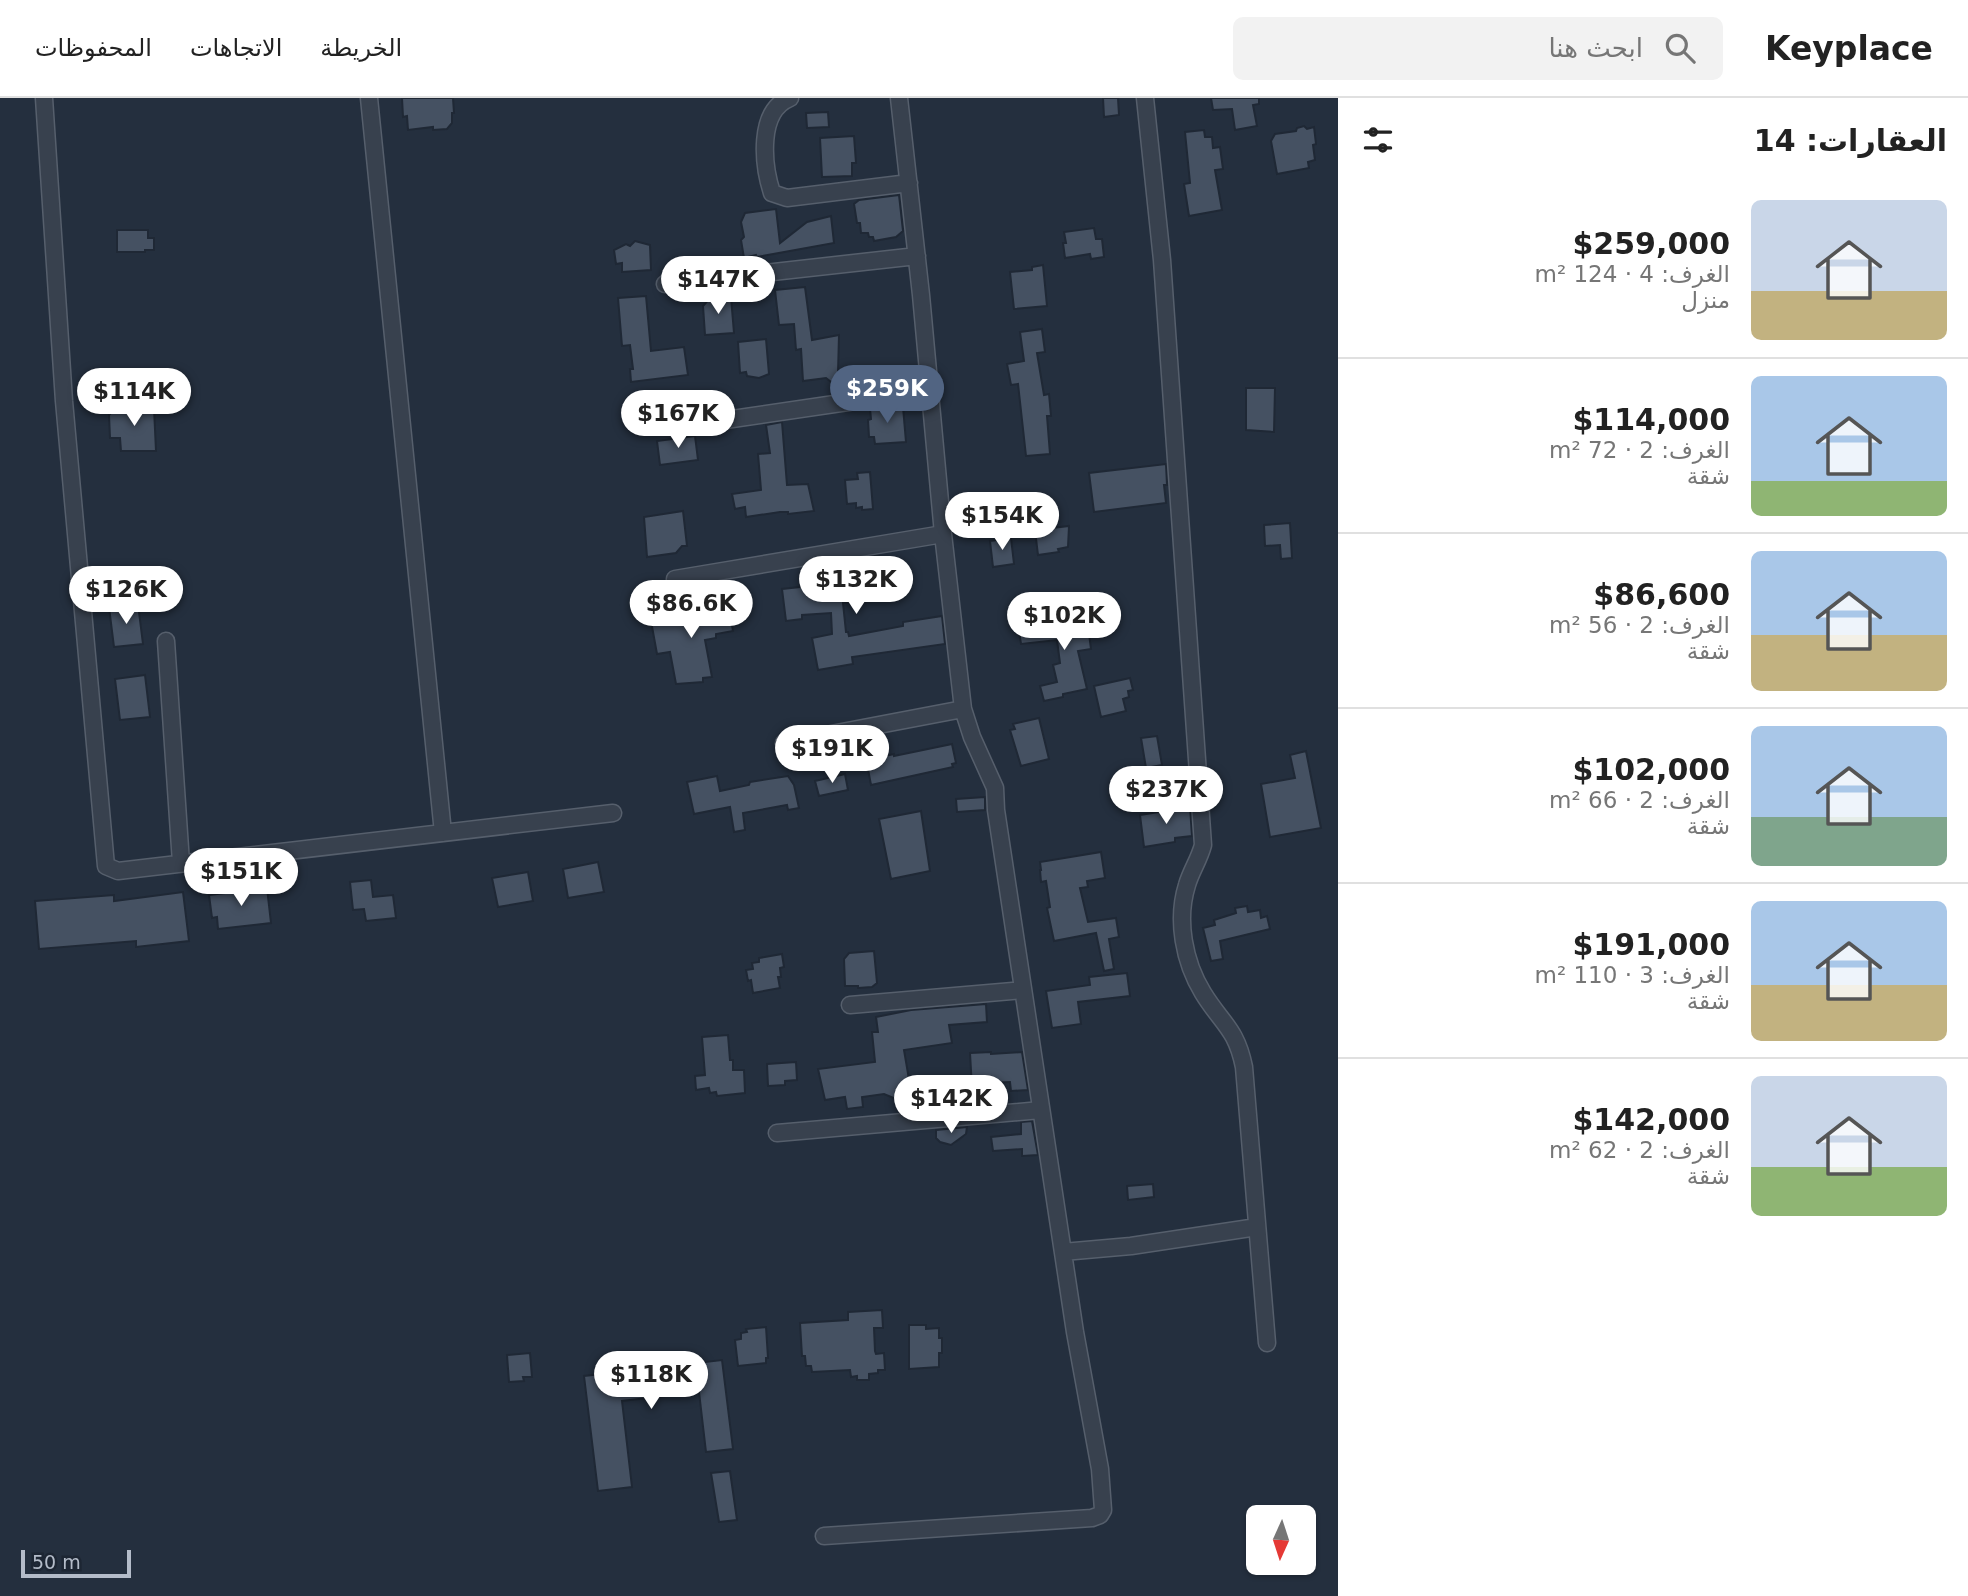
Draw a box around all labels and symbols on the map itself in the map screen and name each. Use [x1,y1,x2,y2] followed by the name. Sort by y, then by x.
[669,256,767,316] pin: $147K
[838,366,936,425] pin: $259K
[85,368,183,428] pin: $114K
[629,390,727,450] pin: $167K
[953,492,1051,552] pin: $154K
[807,556,905,616] pin: $132K
[77,566,175,626] pin: $126K
[634,580,748,640] pin: $86.6K
[1015,592,1113,652] pin: $102K
[783,726,881,785] pin: $191K
[1117,766,1215,826] pin: $237K
[192,848,290,908] pin: $151K
[902,1076,1000,1135] pin: $142K
[602,1352,700,1411] pin: $118K
[1246,1505,1316,1575] north arrow
[21,1547,131,1579] scale bar

